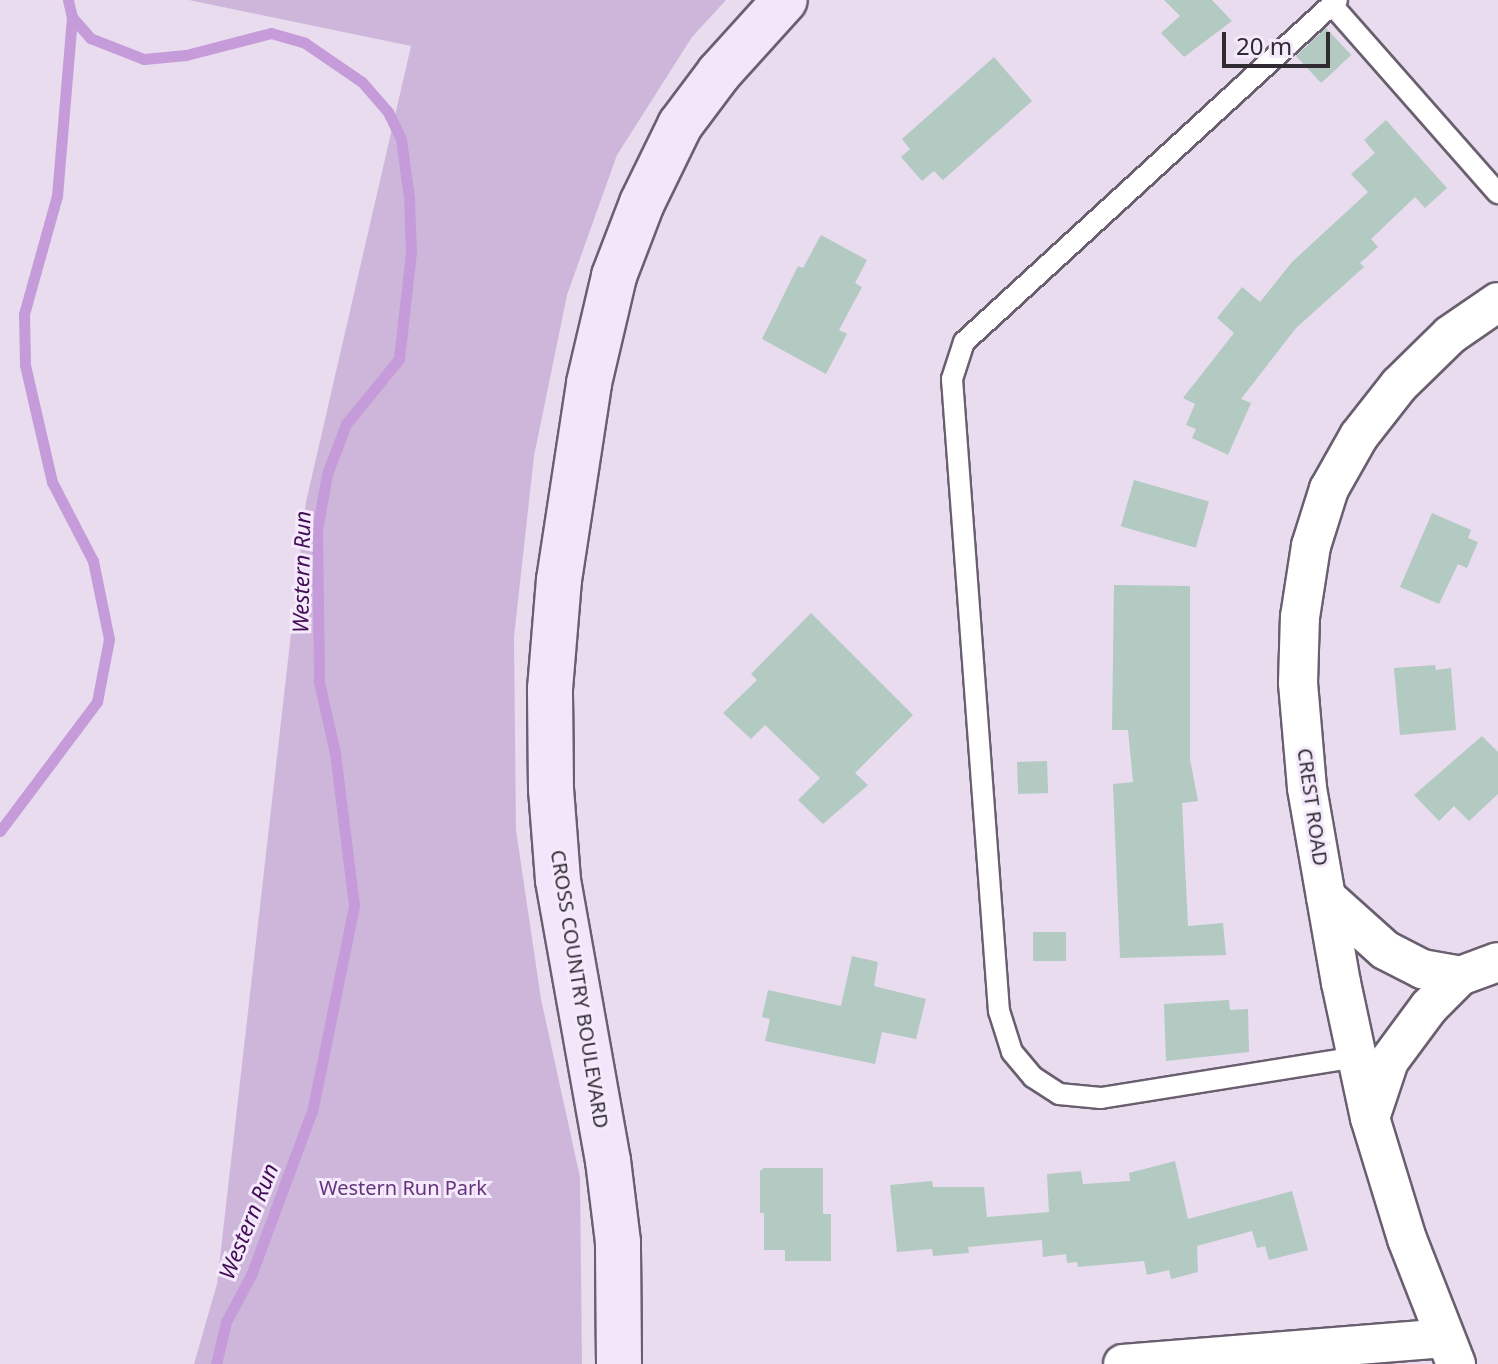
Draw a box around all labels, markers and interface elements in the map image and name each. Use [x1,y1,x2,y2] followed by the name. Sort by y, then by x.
[1226,16,1334,66] scale bar
[1236,29,1292,62] text: 20 m
[287,511,315,633] water label: Western Run
[1293,747,1333,867] street label: CREST ROAD
[546,848,614,1130] street label: CROSS COUNTRY BOULEVARD
[213,1159,283,1283] water label: Western Run
[319,1175,487,1199] park label: Western Run Park

